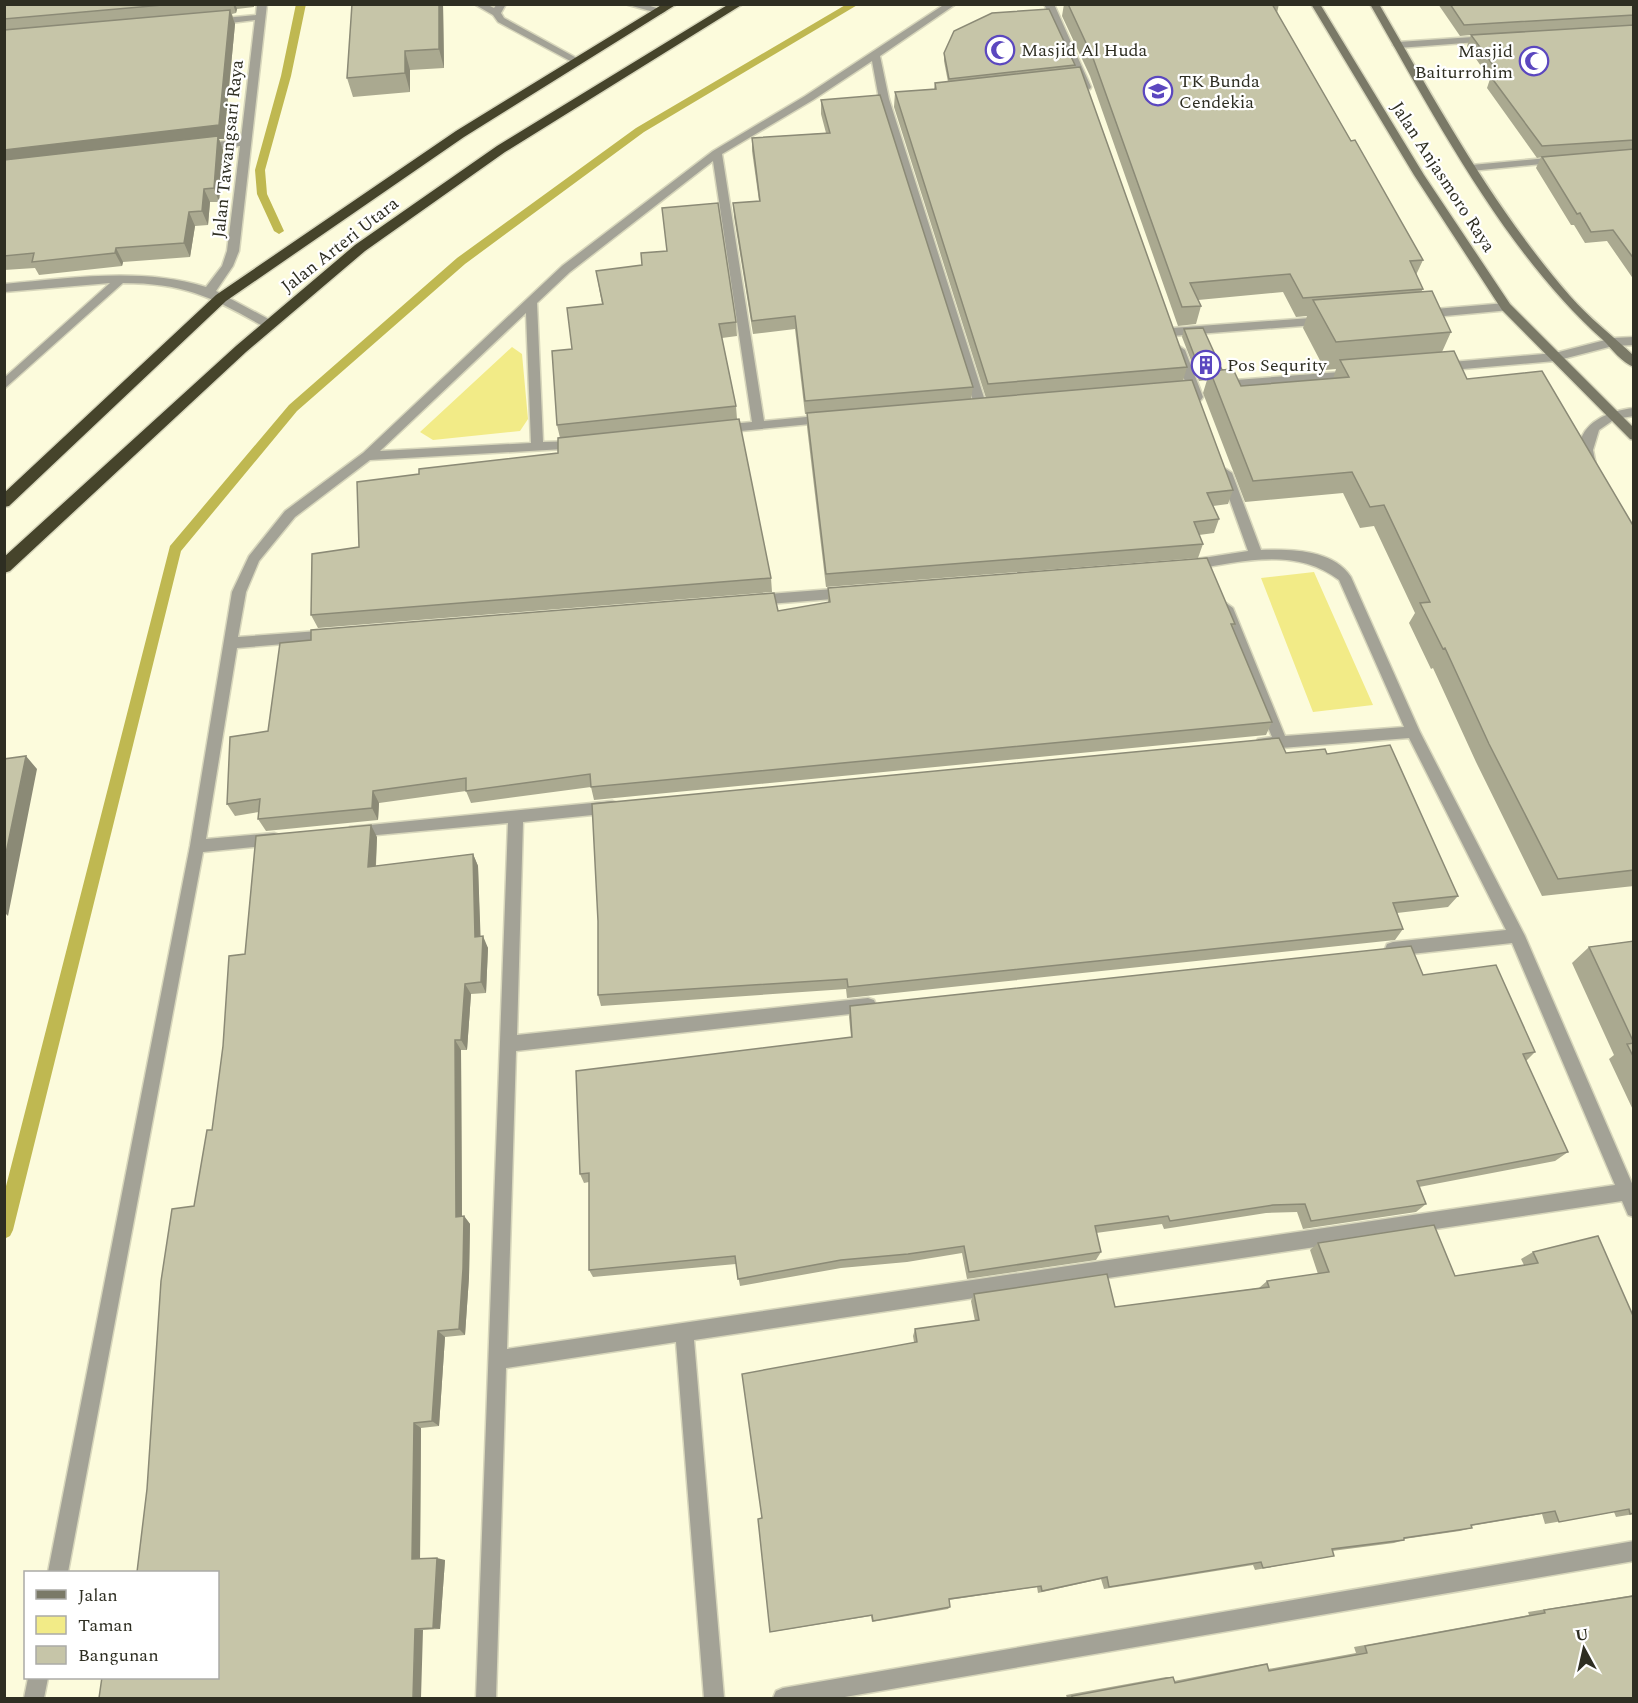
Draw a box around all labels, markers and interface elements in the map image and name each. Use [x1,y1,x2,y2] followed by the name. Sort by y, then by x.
[984,34,1016,66] mosque icon: Masjid Al Huda
[1021,37,1148,64] place label: Masjid Al Huda
[1415,38,1513,86] place label: Masjid Baiturrohim
[1518,45,1550,77] mosque icon: Masjid Baiturrohim
[205,58,251,239] street label: Jalan Tawangsari Raya
[1179,68,1260,116] place label: TK Bunda Cendekia
[1142,75,1174,107] school or university icon: TK Bunda Cendekia
[1384,96,1502,258] street label: Jalan Anjasmoro Raya
[275,190,405,300] street label: Jalan Arteri Utara
[1190,349,1222,381] building icon: Pos Sequrity
[1227,352,1328,379] place label: Pos Sequrity
[24,1571,219,1679] legend
[78,1582,118,1609] text: Jalan
[78,1612,133,1639] text: Taman
[1554,1619,1614,1679] north arrow
[1574,1622,1590,1648] text: U
[78,1642,159,1669] text: Bangunan

